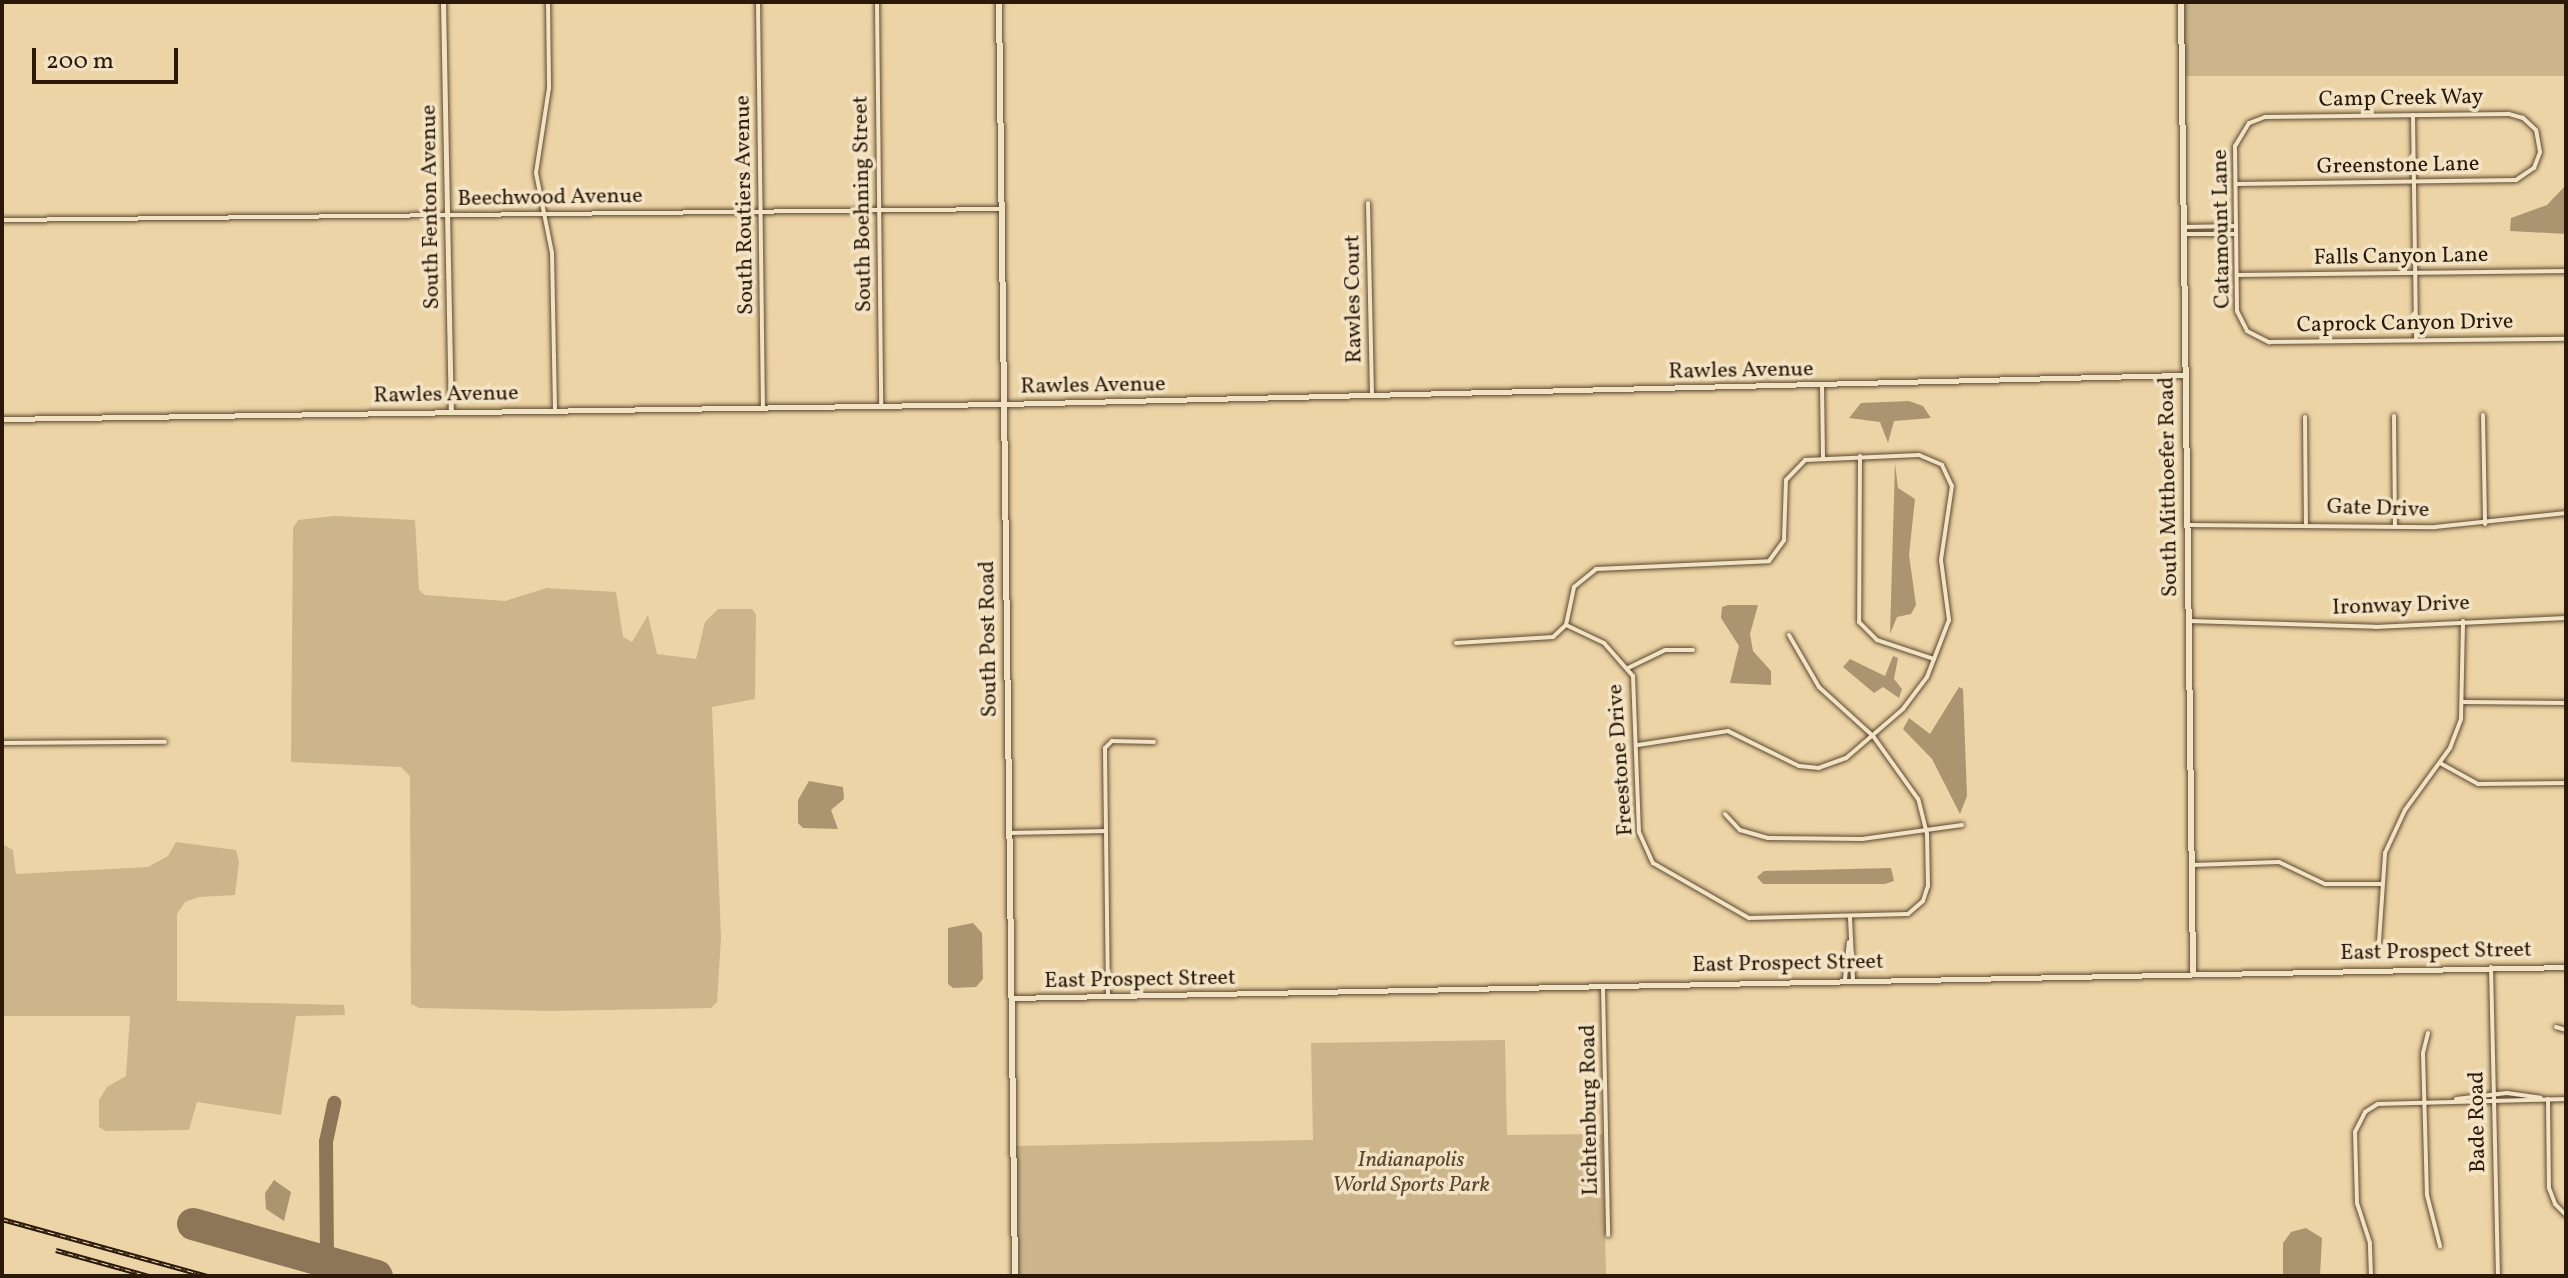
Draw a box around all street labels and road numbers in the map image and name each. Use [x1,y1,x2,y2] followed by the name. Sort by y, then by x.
[2318,84,2484,114] street label: Camp Creek Way
[730,95,760,315] street label: South Routiers Avenue
[848,95,878,313] street label: South Boehning Street
[416,104,446,310] street label: South Fenton Avenue
[2207,149,2237,309] street label: Catamount Lane
[2316,151,2480,181] street label: Greenstone Lane
[457,183,643,213] street label: Beechwood Avenue
[1340,234,1368,364] street label: Rawles Court
[2314,242,2488,272] street label: Falls Canyon Lane
[2296,309,2514,339] street label: Caprock Canyon Drive
[1668,357,1814,385] street label: Rawles Avenue
[1020,372,1166,400] street label: Rawles Avenue
[2154,377,2184,597] street label: South Mitthoefer Road
[373,381,519,409] street label: Rawles Avenue
[2326,494,2430,524] street label: Gate Drive
[974,560,1004,718] street label: South Post Road
[2331,590,2471,622] street label: Ironway Drive
[1603,683,1639,837] street label: Freestone Drive
[2340,937,2532,967] street label: East Prospect Street
[1692,949,1884,979] street label: East Prospect Street
[1044,965,1236,995] street label: East Prospect Street
[1575,1024,1605,1196] street label: Lichtenburg Road
[2464,1071,2492,1173] street label: Bade Road

